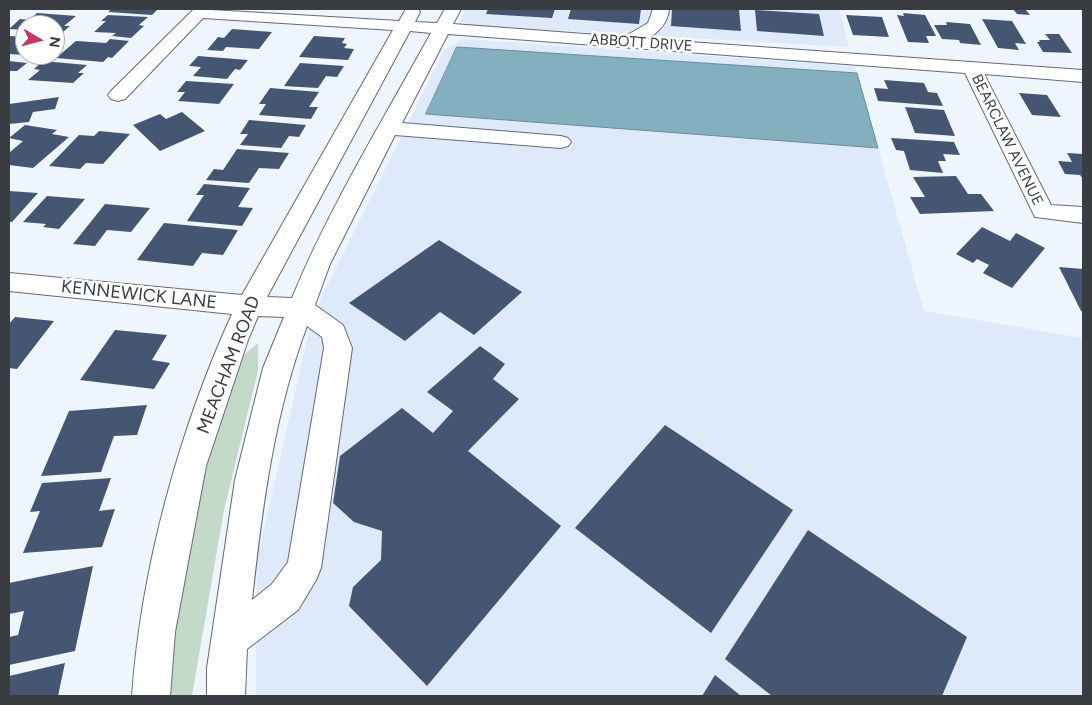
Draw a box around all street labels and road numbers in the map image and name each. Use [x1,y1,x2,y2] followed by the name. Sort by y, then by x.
[589,30,693,56] street label: ABBOTT DRIVE
[967,71,1047,209] street label: BEARCLAW AVENUE
[60,276,218,314] street label: KENNEWICK LANE
[193,293,265,437] street label: MEACHAM ROAD

